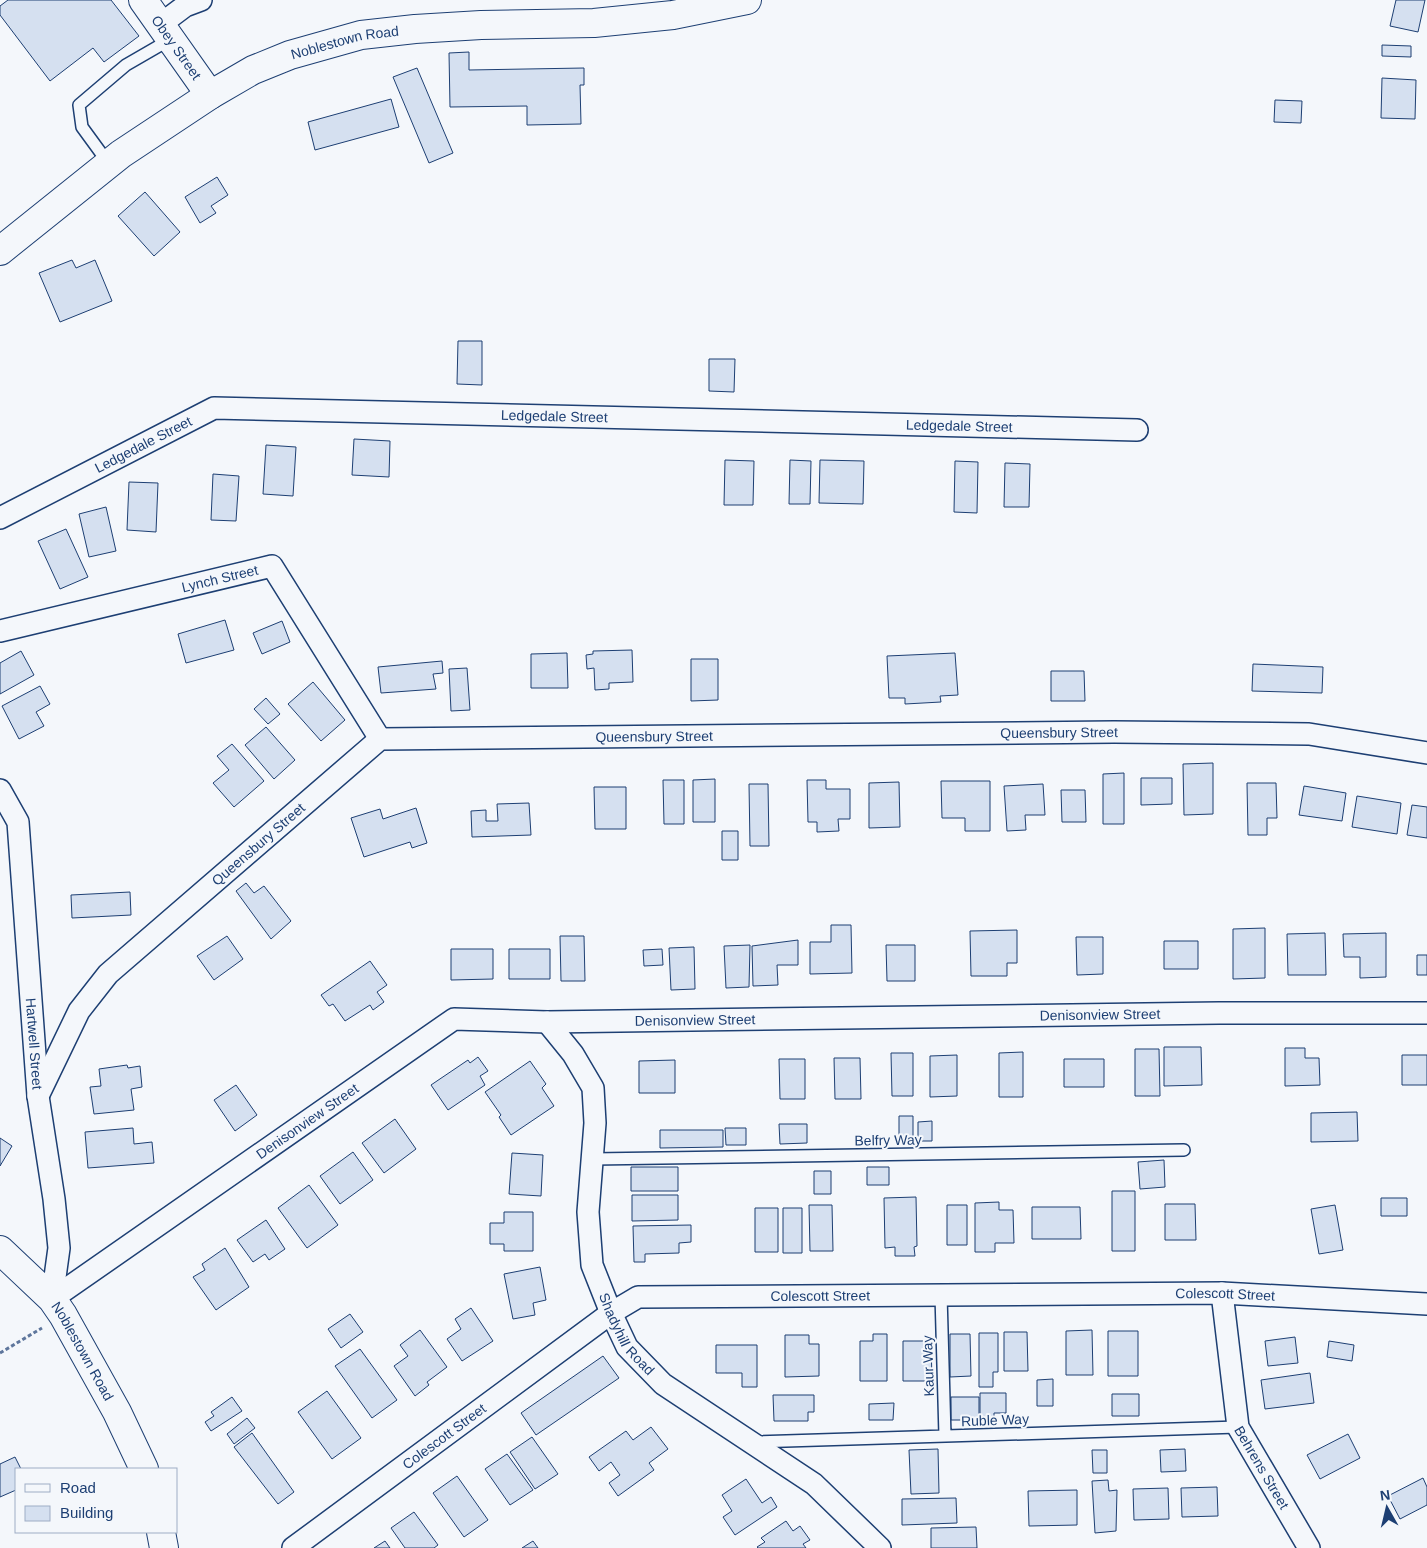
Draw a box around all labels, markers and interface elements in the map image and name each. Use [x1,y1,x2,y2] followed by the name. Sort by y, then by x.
[148,12,205,83] street label: Obey Street
[289,23,400,62] street label: Noblestown Road
[501,407,608,425] street label: Ledgedale Street
[92,413,194,476] street label: Ledgedale Street
[906,416,1013,435] street label: Ledgedale Street
[180,562,260,595] street label: Lynch Street
[1000,724,1118,741] street label: Queensbury Street
[595,728,713,745] street label: Queensbury Street
[209,800,308,889] street label: Queensbury Street
[23,997,46,1090] street label: Hartwell Street
[1040,1006,1161,1023] street label: Denisonview Street
[635,1011,756,1029] street label: Denisonview Street
[253,1080,361,1162] street label: Denisonview Street
[854,1131,922,1149] street label: Belfry Way
[1175,1285,1276,1304] street label: Colescott Street
[770,1287,870,1304] street label: Colescott Street
[596,1291,658,1378] street label: Shadyhill Road
[48,1299,117,1403] street label: Noblestown Road
[919,1335,937,1397] street label: Kaur Way
[399,1400,489,1472] street label: Colescott Street
[961,1411,1029,1429] street label: Ruble Way
[1231,1423,1292,1512] street label: Behrens Street
[15,1468,178,1533] legend
[60,1479,96,1496] text: Road
[1362,1483,1412,1533] north arrow
[1379,1486,1391,1504] text: N
[60,1504,113,1521] text: Building

